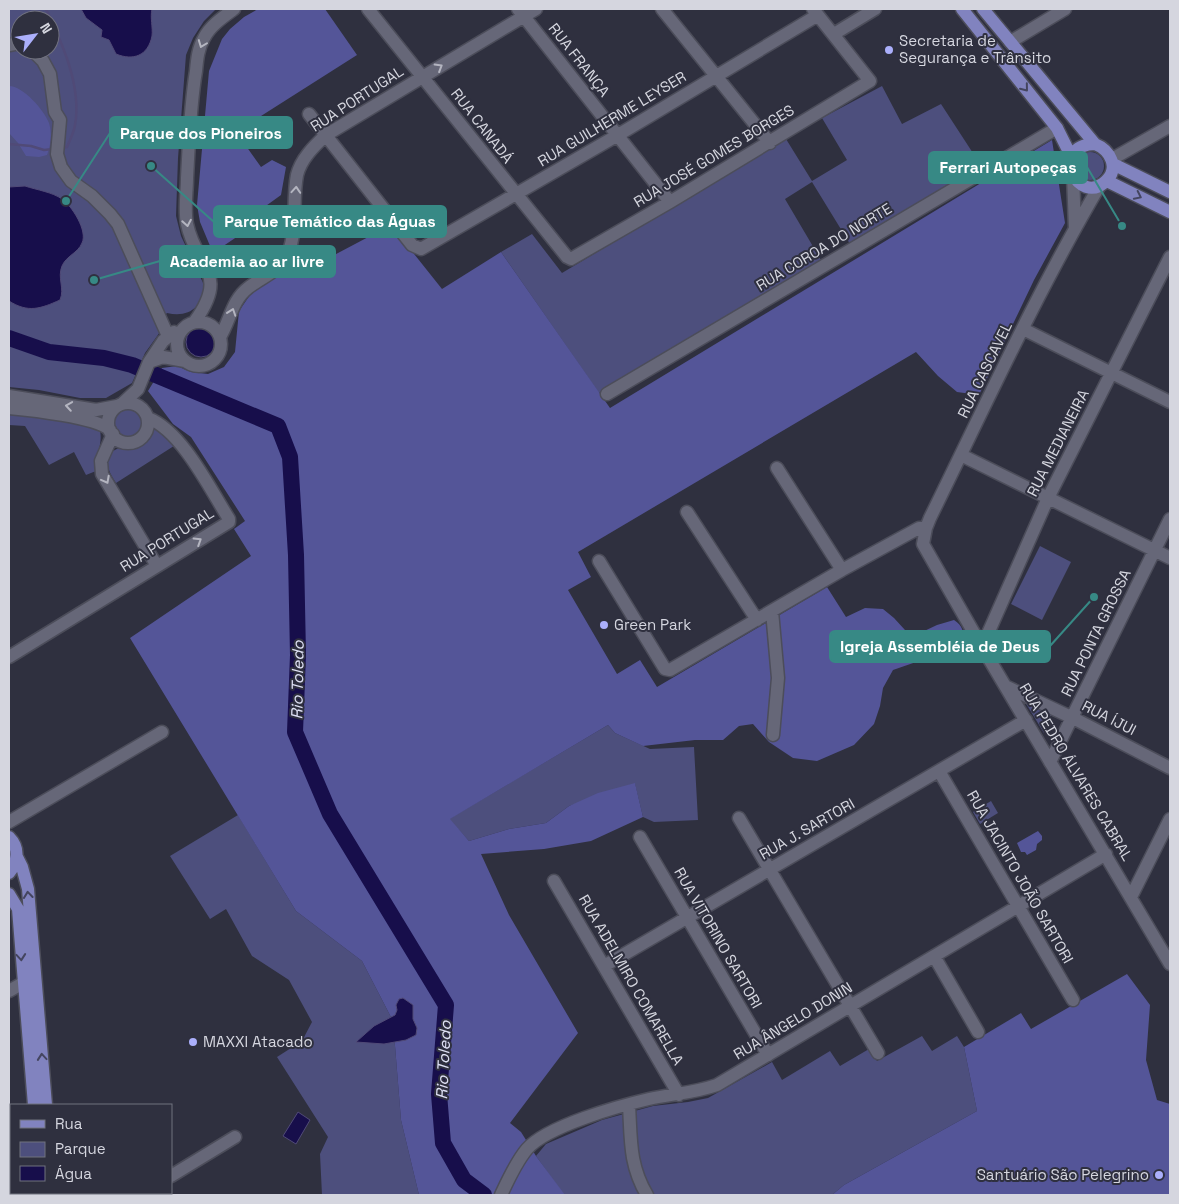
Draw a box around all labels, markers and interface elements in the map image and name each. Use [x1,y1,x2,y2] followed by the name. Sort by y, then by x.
[10,10,60,60] north arrow
[545,19,614,101] street label: RUA FRANÇA
[36,20,56,37] text: N
[899,31,1051,67] place label: Secretaria de Segurança e Trânsito
[198,40,208,48] one-way arrow
[883,44,895,56] marker: Secretaria de Segurança e Trânsito
[307,61,407,136] street label: RUA PORTUGAL
[433,63,442,73] one-way arrow
[534,67,689,170] street label: RUA GUILHERME LEYSER
[1020,82,1028,91] one-way arrow
[447,84,518,167] street label: RUA CANADÁ
[630,100,797,211] street label: RUA JOSÉ GOMES BORGES
[110,117,292,148] callout: Parque dos Pioneiros
[120,123,282,144] text: Parque dos Pioneiros
[929,152,1087,183] callout: Ferrari Autopeças
[939,157,1077,178] text: Ferrari Autopeças
[291,186,302,194] one-way arrow
[1133,190,1142,200] one-way arrow
[752,199,895,295] street label: RUA COROA DO NORTE
[214,206,446,237] callout: Parque Temático das Águas
[224,211,436,232] text: Parque Temático das Águas
[182,219,192,227] one-way arrow
[160,246,335,277] callout: Academia ao ar livre
[170,251,324,272] text: Academia ao ar livre
[226,308,236,316] one-way arrow
[953,319,1016,421] street label: RUA CASCAVEL
[1022,385,1093,500] street label: RUA MEDIANEIRA
[65,401,73,411] one-way arrow
[100,474,110,483] one-way arrow
[116,503,217,576] street label: RUA PORTUGAL
[193,537,202,547] one-way arrow
[1056,565,1135,700] street label: RUA PONTA GROSSA
[614,615,691,634] place label: Green Park
[598,619,610,631] marker: Green Park
[830,631,1050,662] callout: Igreja Assembléia de Deus
[840,636,1040,657] text: Igreja Assembléia de Deus
[286,639,309,720] water label: Rio Toledo
[1016,679,1137,864] street label: RUA PEDRO ÁLVARES CABRAL
[1079,696,1140,739] street label: RUA ÍJUI
[963,787,1078,967] street label: RUA JACINTO JOÃO SARTORI
[756,794,858,864] street label: RUA J. SARTORI
[670,864,767,1012] street label: RUA VITORINO SARTORI
[23,890,34,898] one-way arrow
[575,891,688,1069] street label: RUA ADELMIRO COMARELLA
[16,954,27,962] one-way arrow
[730,978,856,1064] street label: RUA ÂNGELO DONIN
[431,1019,456,1100] water label: Rio Toledo
[203,1032,313,1051] place label: MAXXI Atacado
[187,1036,199,1048] marker: MAXXI Atacado
[36,1052,47,1060] one-way arrow
[10,1104,172,1194] legend
[55,1114,83,1133] text: Rua
[55,1139,106,1158] text: Parque
[55,1164,92,1183] text: Água
[977,1165,1149,1184] place label: Santuário São Pelegrino
[1153,1169,1165,1181] marker: Santuário São Pelegrino

